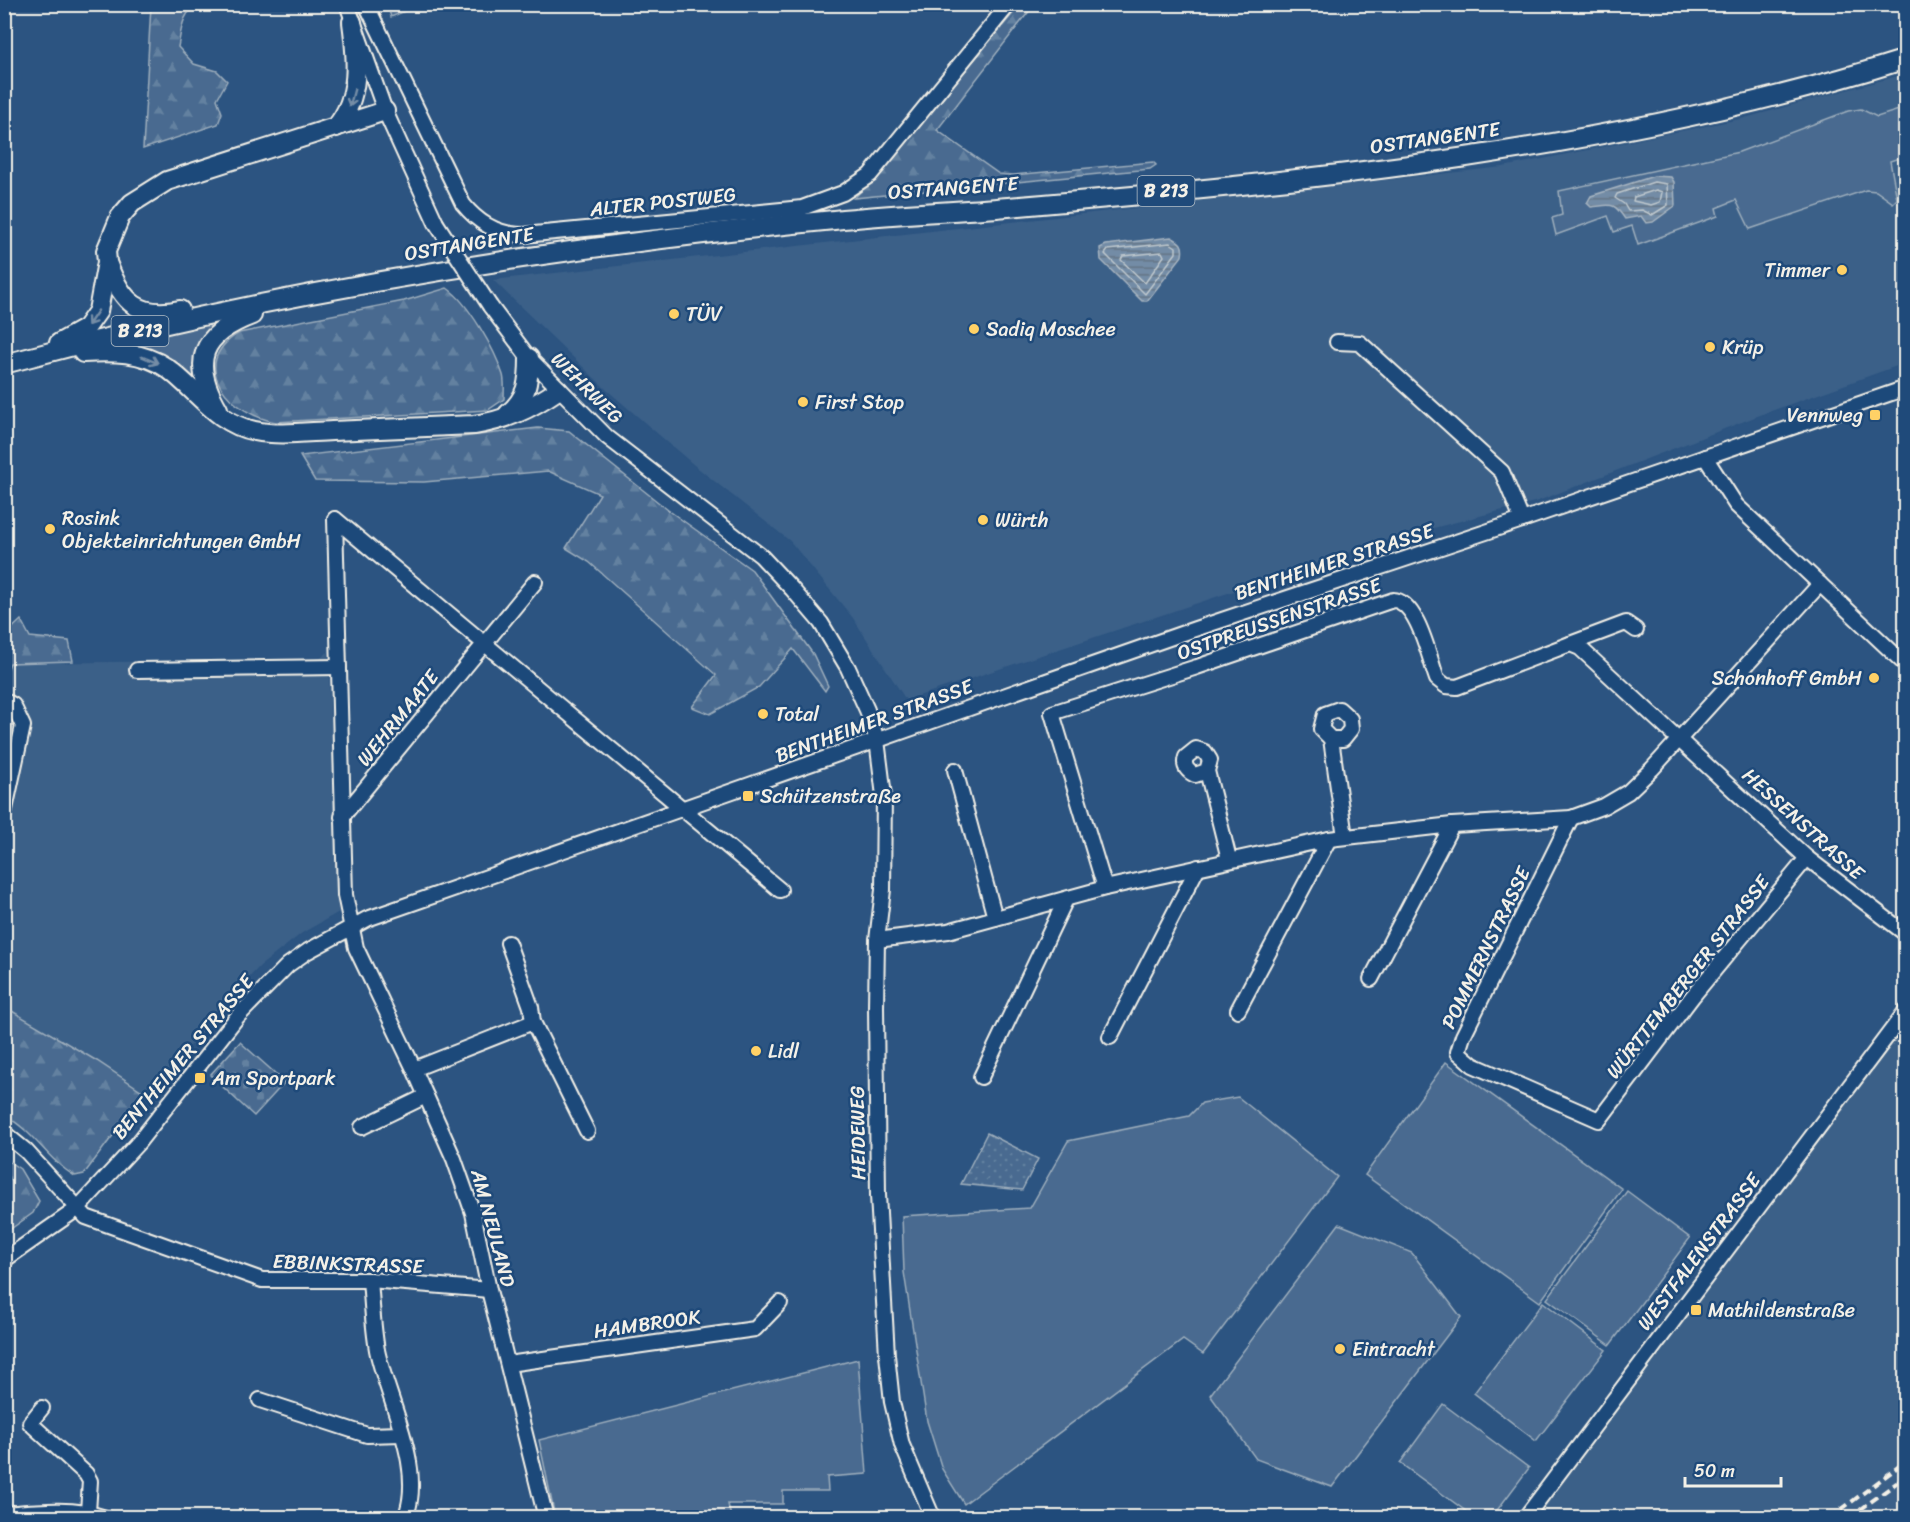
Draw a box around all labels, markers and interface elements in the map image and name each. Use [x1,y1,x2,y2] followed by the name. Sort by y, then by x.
[345,88,357,107] one-way arrow
[1368,111,1504,164] street label: OSTTANGENTE
[887,166,1021,210] street label: OSTTANGENTE
[1138,176,1194,206] road number: B 213
[587,177,738,227] street label: ALTER POSTWEG
[402,216,538,271] street label: OSTTANGENTE
[1764,253,1831,288] place label: Timmer
[1835,263,1849,277] marker: Timmer
[686,297,723,332] place label: TÜV
[667,307,681,321] marker: TÜV
[87,309,99,326] one-way arrow
[986,312,1116,347] place label: Sadiq Moschee
[112,316,168,346] road number: B 213
[967,322,981,336] marker: Sadiq Moschee
[1722,330,1764,365] place label: Krüp
[1703,340,1717,354] marker: Krüp
[542,343,632,433] street label: WEHRWEG
[141,355,159,367] one-way arrow
[815,385,905,420] place label: First Stop
[796,395,810,409] marker: First Stop
[1787,398,1863,433] place label: Vennweg
[1868,408,1882,422] marker: Vennweg
[62,501,301,559] place label: Rosink Objekteinrichtungen GmbH
[995,503,1049,538] place label: Würth
[976,513,990,527] marker: Würth
[1230,513,1440,611] street label: BENTHEIMER STRASSE
[43,522,57,536] marker: Rosink Objekteinrichtungen GmbH
[1172,567,1388,670] street label: OSTPREUSSENSTRASSE
[348,660,449,774] street label: WEHRMAATE
[1712,661,1862,696] place label: Schonhoff GmbH
[770,668,979,773] street label: BENTHEIMER STRASSE
[1867,671,1881,685] marker: Schonhoff GmbH
[775,697,820,732] place label: Total
[756,707,770,721] marker: Total
[1734,759,1874,890] street label: HESSENSTRASSE
[760,779,901,814] place label: Schützenstraße
[741,789,755,803] marker: Schützenstraße
[1431,859,1541,1035] street label: POMMERNSTRASSE
[1597,866,1780,1087] street label: WÜRTTEMBERGER STRASSE
[103,965,264,1148] street label: BENTHEIMER STRASSE
[768,1034,800,1069] place label: Lidl
[749,1044,763,1058] marker: Lidl
[211,1061,336,1096] place label: Am Sportpark
[193,1071,207,1085] marker: Am Sportpark
[840,1085,876,1180] street label: HEIDEWEG
[460,1164,526,1291] street label: AM NEULAND
[1628,1164,1771,1338] street label: WESTFALENSTRASSE
[272,1244,426,1284] street label: EBBINKSTRASSE
[1708,1293,1855,1328] place label: Mathildenstraße
[591,1299,703,1349] street label: HAMBROOK
[1689,1303,1703,1317] marker: Mathildenstraße
[1352,1332,1436,1367] place label: Eintracht
[1333,1342,1347,1356] marker: Eintracht
[1685,1450,1781,1488] scale bar
[1694,1455,1735,1487] text: 50 m

